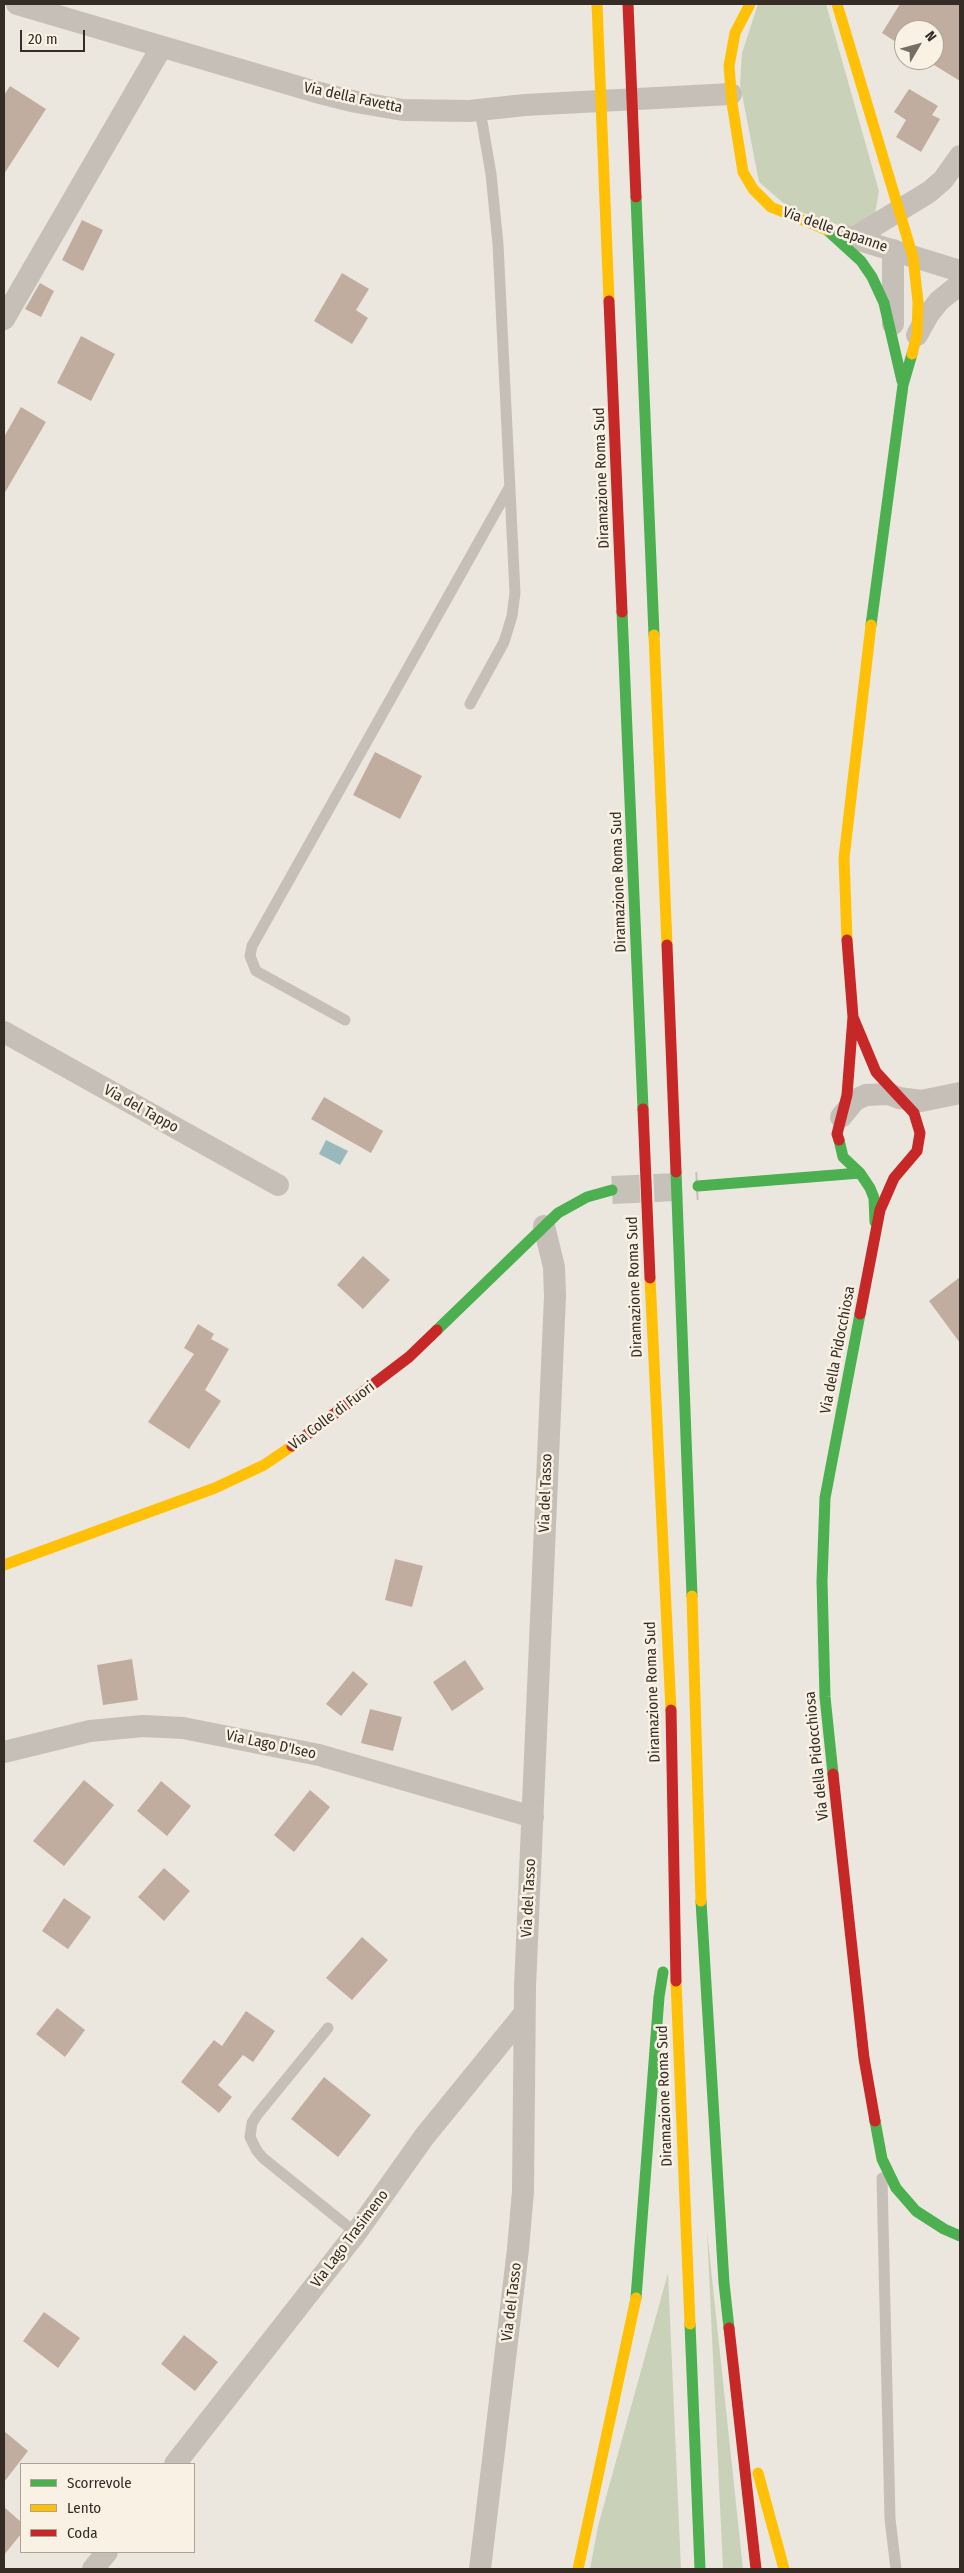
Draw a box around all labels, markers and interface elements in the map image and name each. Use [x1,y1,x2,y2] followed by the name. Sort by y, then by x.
[22,20,88,52] scale bar
[894,20,944,70] north arrow
[921,28,940,45] text: N
[28,30,58,48] text: 20 m
[302,79,404,117] street label: Via della Favetta
[780,204,890,256] street label: Via delle Capanne
[591,407,613,549] street label: Diramazione Roma Sud
[608,811,630,953] street label: Diramazione Roma Sud
[101,1081,181,1137] street label: Via del Tappo
[624,1216,646,1358] street label: Diramazione Roma Sud
[817,1285,859,1415] street label: Via della Pidocchiosa
[286,1378,378,1454] street label: Via Colle di Fuori
[536,1453,556,1533] street label: Via del Tasso
[642,1621,664,1763] street label: Diramazione Roma Sud
[801,1691,833,1821] street label: Via della Pidocchiosa
[224,1727,318,1763] street label: Via Lago D'Iseo
[518,1858,540,1938] street label: Via del Tasso
[654,2025,676,2167] street label: Diramazione Roma Sud
[307,2187,393,2291] street label: Via Lago Trasimeno
[498,2262,526,2342] street label: Via del Tasso
[20,2463,195,2553] legend
[67,2474,132,2492] text: Scorrevole
[67,2499,101,2517] text: Lento
[67,2524,98,2542] text: Coda

